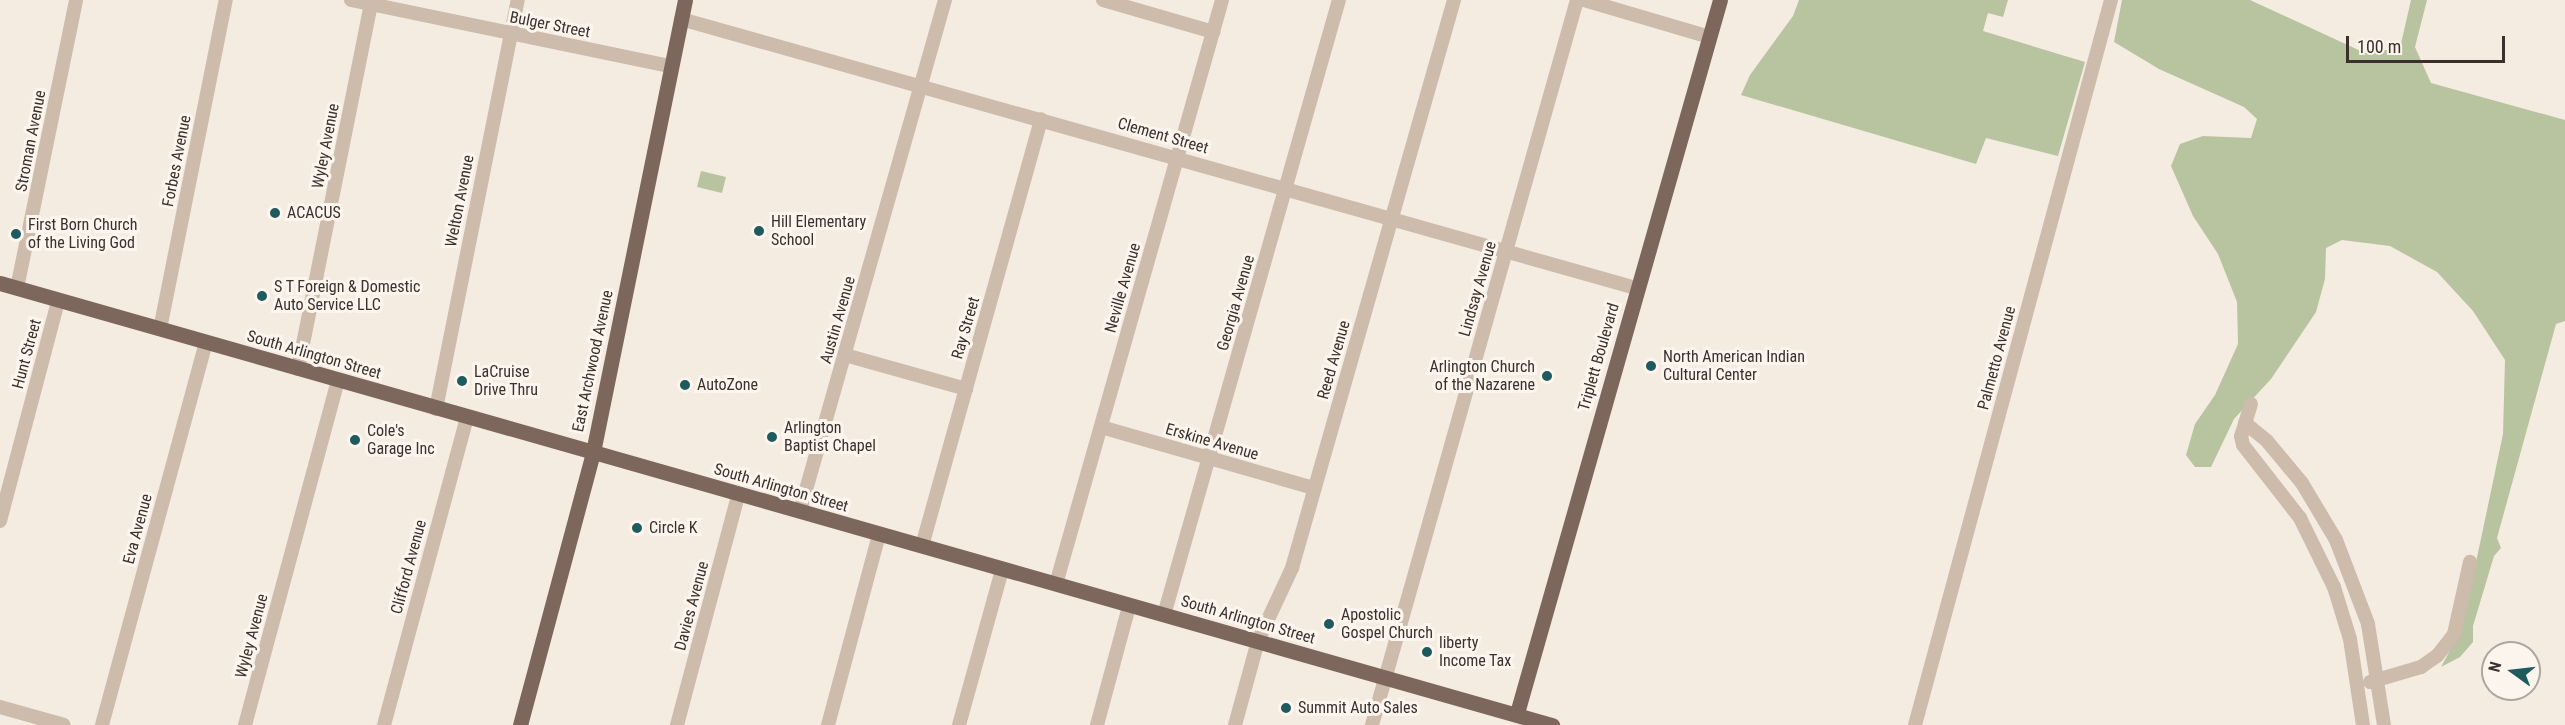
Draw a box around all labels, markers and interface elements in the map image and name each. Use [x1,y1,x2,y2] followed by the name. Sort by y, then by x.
[508,8,592,42] street label: Bulger Street
[2349,24,2508,62] scale bar
[2357,36,2401,57] text: 100 m
[12,89,50,193] street label: Stroman Avenue
[308,102,344,190] street label: Wyley Avenue
[159,114,195,208] street label: Forbes Avenue
[1115,114,1211,158] street label: Clement Street
[442,153,478,249] street label: Welton Avenue
[287,203,341,223] place label: ACACUS
[268,206,282,220] marker: ACACUS
[771,212,866,250] place label: Hill Elementary School
[28,215,137,253] place label: First Born Church of the Living God
[752,224,766,238] marker: Hill Elementary School
[9,227,23,241] marker: First Born Church of the Living God
[1455,239,1501,339] street label: Lindsay Avenue
[1101,241,1145,335] street label: Neville Avenue
[1213,253,1259,353] street label: Georgia Avenue
[816,274,860,366] street label: Austin Avenue
[274,277,421,315] place label: S T Foreign & Domestic Auto Service LLC
[569,288,617,434] street label: East Archwood Avenue
[255,289,269,303] marker: S T Foreign & Domestic Auto Service LLC
[948,295,984,361] street label: Ray Street
[1574,301,1624,413] street label: Triplett Boulevard
[1974,304,2020,412] street label: Palmetto Avenue
[8,317,46,391] street label: Hunt Street
[1314,318,1354,402] street label: Reed Avenue
[245,327,383,383] street label: South Arlington Street
[1663,347,1805,385] place label: North American Indian Cultural Center
[1430,357,1535,395] place label: Arlington Church of the Nazarene
[1644,359,1658,373] marker: North American Indian Cultural Center
[474,362,538,400] place label: LaCruise Drive Thru
[1540,369,1554,383] marker: Arlington Church of the Nazarene
[455,374,469,388] marker: LaCruise Drive Thru
[697,375,758,395] place label: AutoZone
[678,378,692,392] marker: AutoZone
[784,418,876,456] place label: Arlington Baptist Chapel
[1163,420,1261,464] street label: Erskine Avenue
[367,421,435,459] place label: Cole's Garage Inc
[765,430,779,444] marker: Arlington Baptist Chapel
[348,433,362,447] marker: Cole's Garage Inc
[712,460,850,516] street label: South Arlington Street
[119,492,157,566] street label: Eva Avenue
[387,518,431,616] street label: Clifford Avenue
[649,518,697,538] place label: Circle K
[630,521,644,535] marker: Circle K
[671,559,713,653] street label: Davies Avenue
[232,592,272,680] street label: Wyley Avenue
[1179,592,1317,648] street label: South Arlington Street
[1341,605,1433,643] place label: Apostolic Gospel Church
[1322,617,1336,631] marker: Apostolic Gospel Church
[1439,633,1512,671] place label: liberty Income Tax
[2481,641,2541,701] north arrow
[1420,645,1434,659] marker: liberty Income Tax
[2485,660,2506,674] text: N
[1298,698,1418,718] place label: Summit Auto Sales
[1279,701,1293,715] marker: Summit Auto Sales

